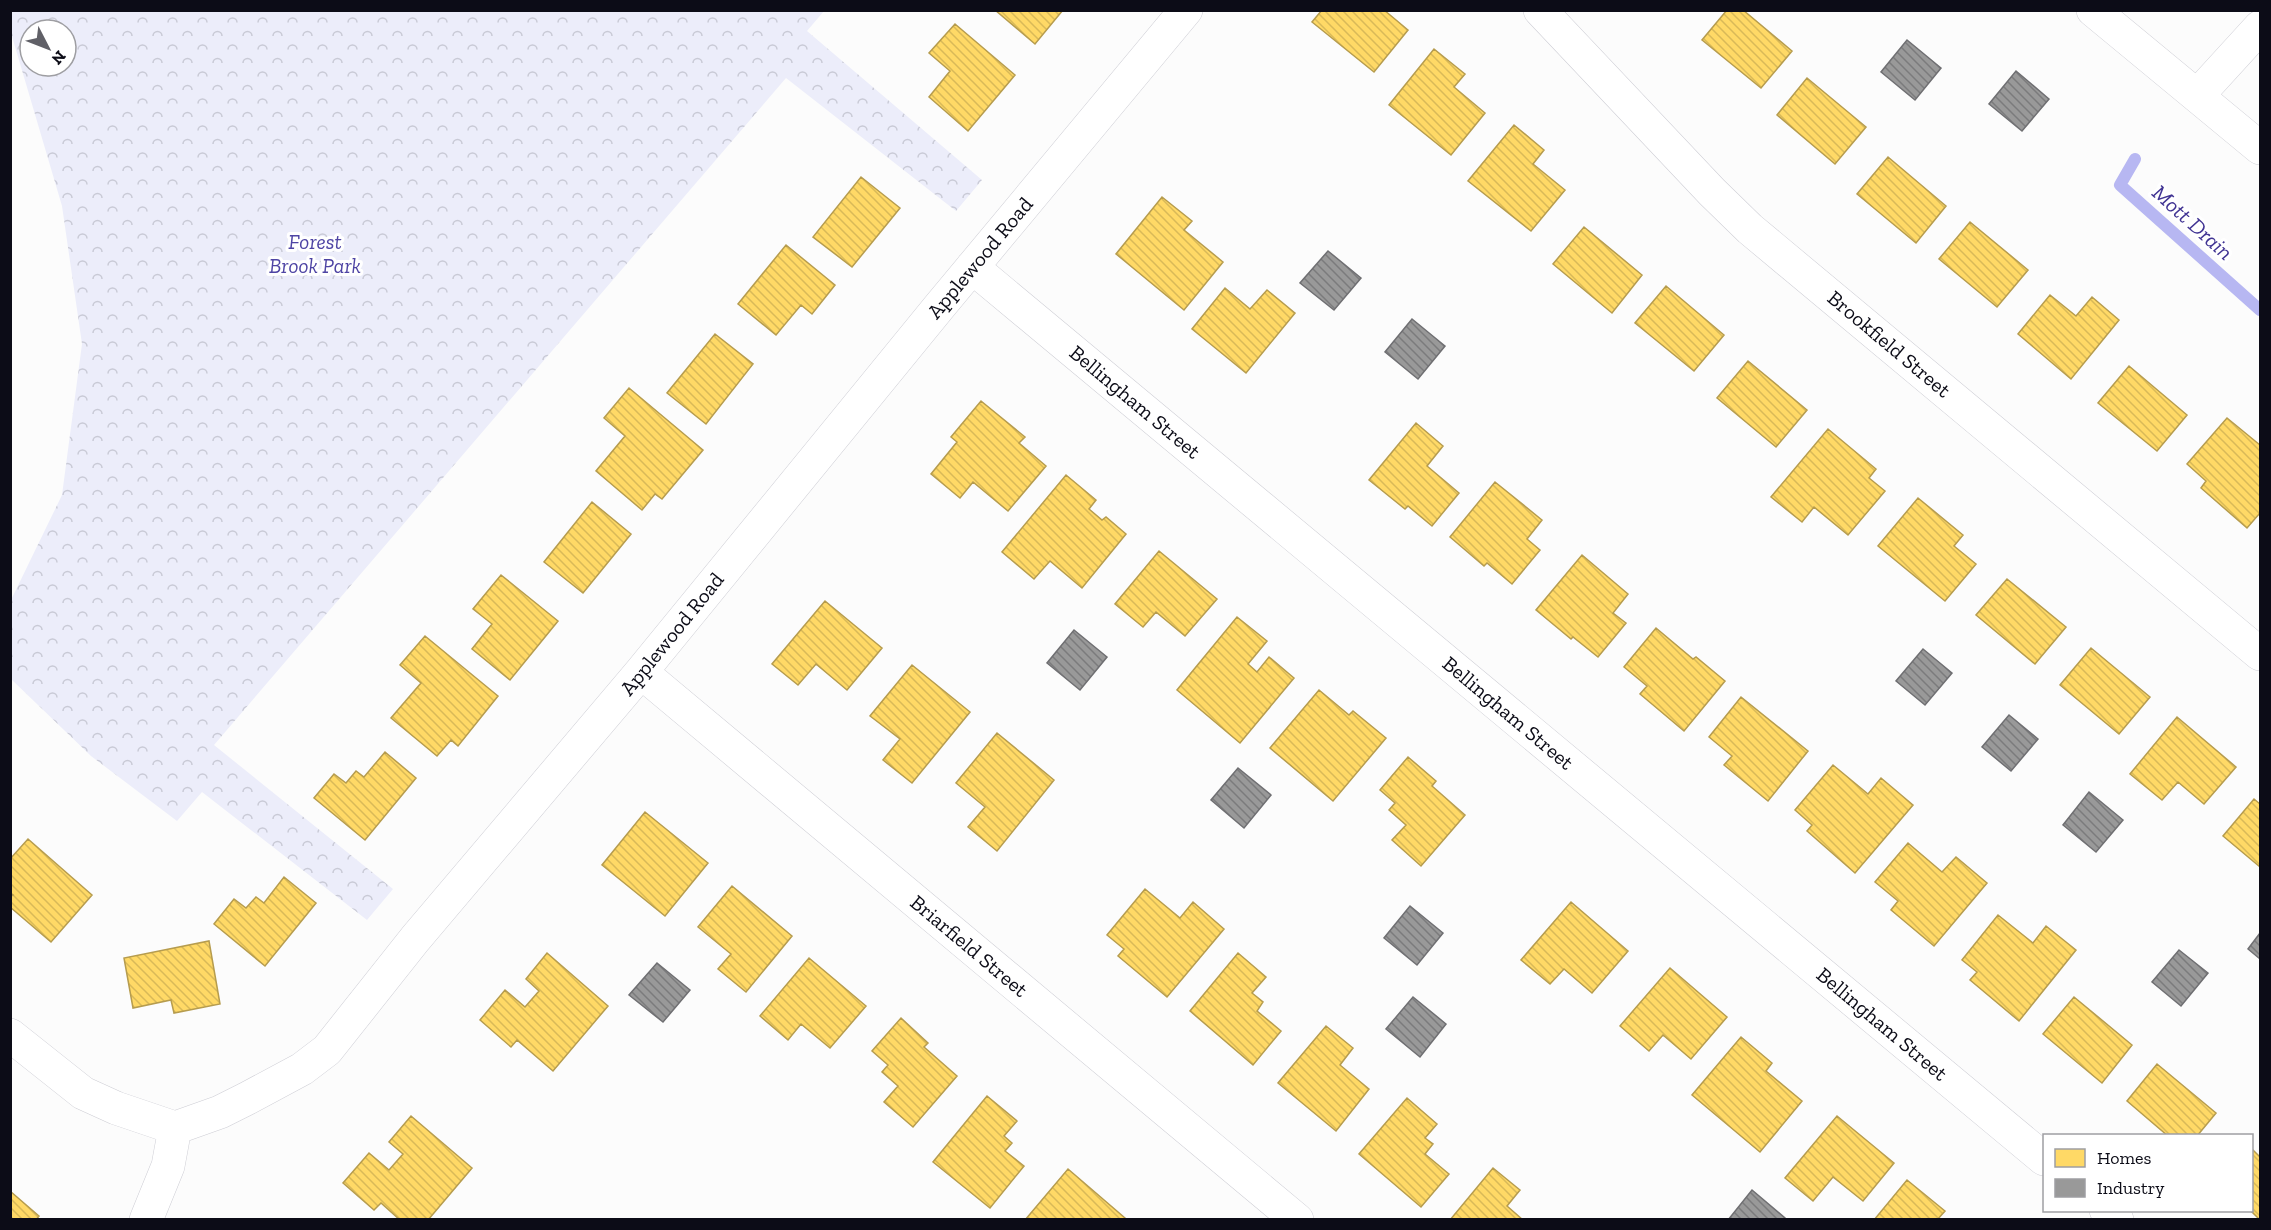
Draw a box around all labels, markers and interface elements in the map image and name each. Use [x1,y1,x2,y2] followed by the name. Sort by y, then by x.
[18,18,78,78] north arrow
[48,47,70,69] text: N
[2147,179,2239,266] water label: Mott Drain
[922,192,1038,323] street label: Applewood Road
[269,229,361,278] park label: Forest Brook Park
[1823,285,1956,402] street label: Brookfield Street
[1065,340,1206,464] street label: Bellingham Street
[614,567,729,700] street label: Applewood Road
[1438,651,1579,775] street label: Bellingham Street
[906,889,1033,1002] street label: Briarfield Street
[1812,962,1953,1086] street label: Bellingham Street
[2043,1134,2253,1212] legend
[2097,1147,2151,1169] text: Homes
[2097,1177,2165,1199] text: Industry

